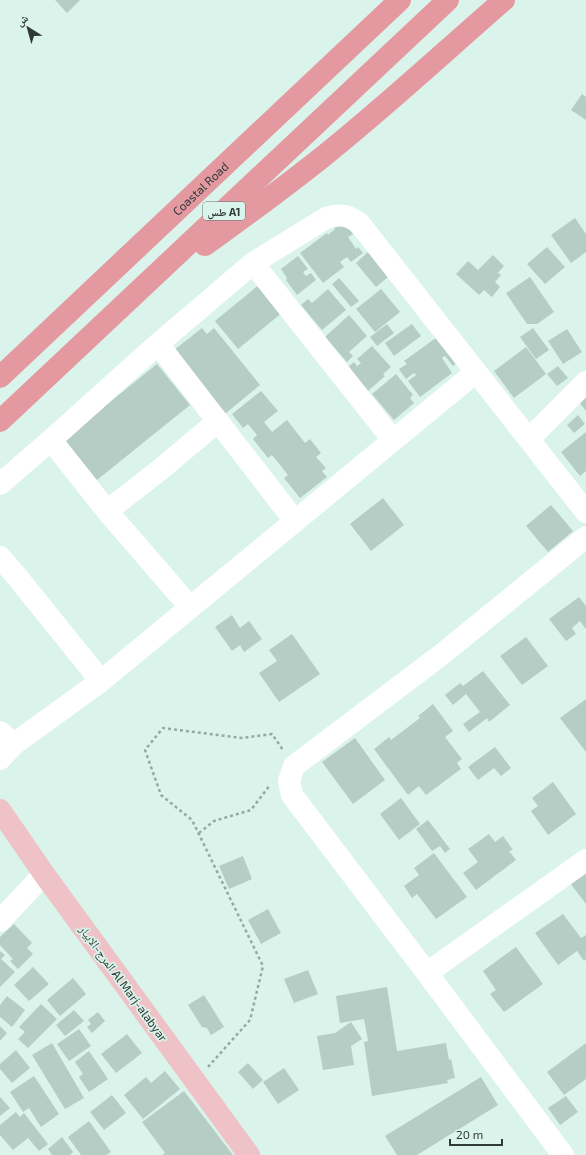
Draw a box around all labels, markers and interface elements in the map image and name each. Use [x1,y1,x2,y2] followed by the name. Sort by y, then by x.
[8,8,48,48] north arrow
[13,11,32,30] text: ش
[169,159,231,218] street label: Coastal Road
[203,202,245,220] road number: طس A1
[75,921,171,1045] street label: المرج-الابيار Al Marj-alabyar
[450,1121,502,1147] scale bar
[456,1127,483,1141] text: 20 m

